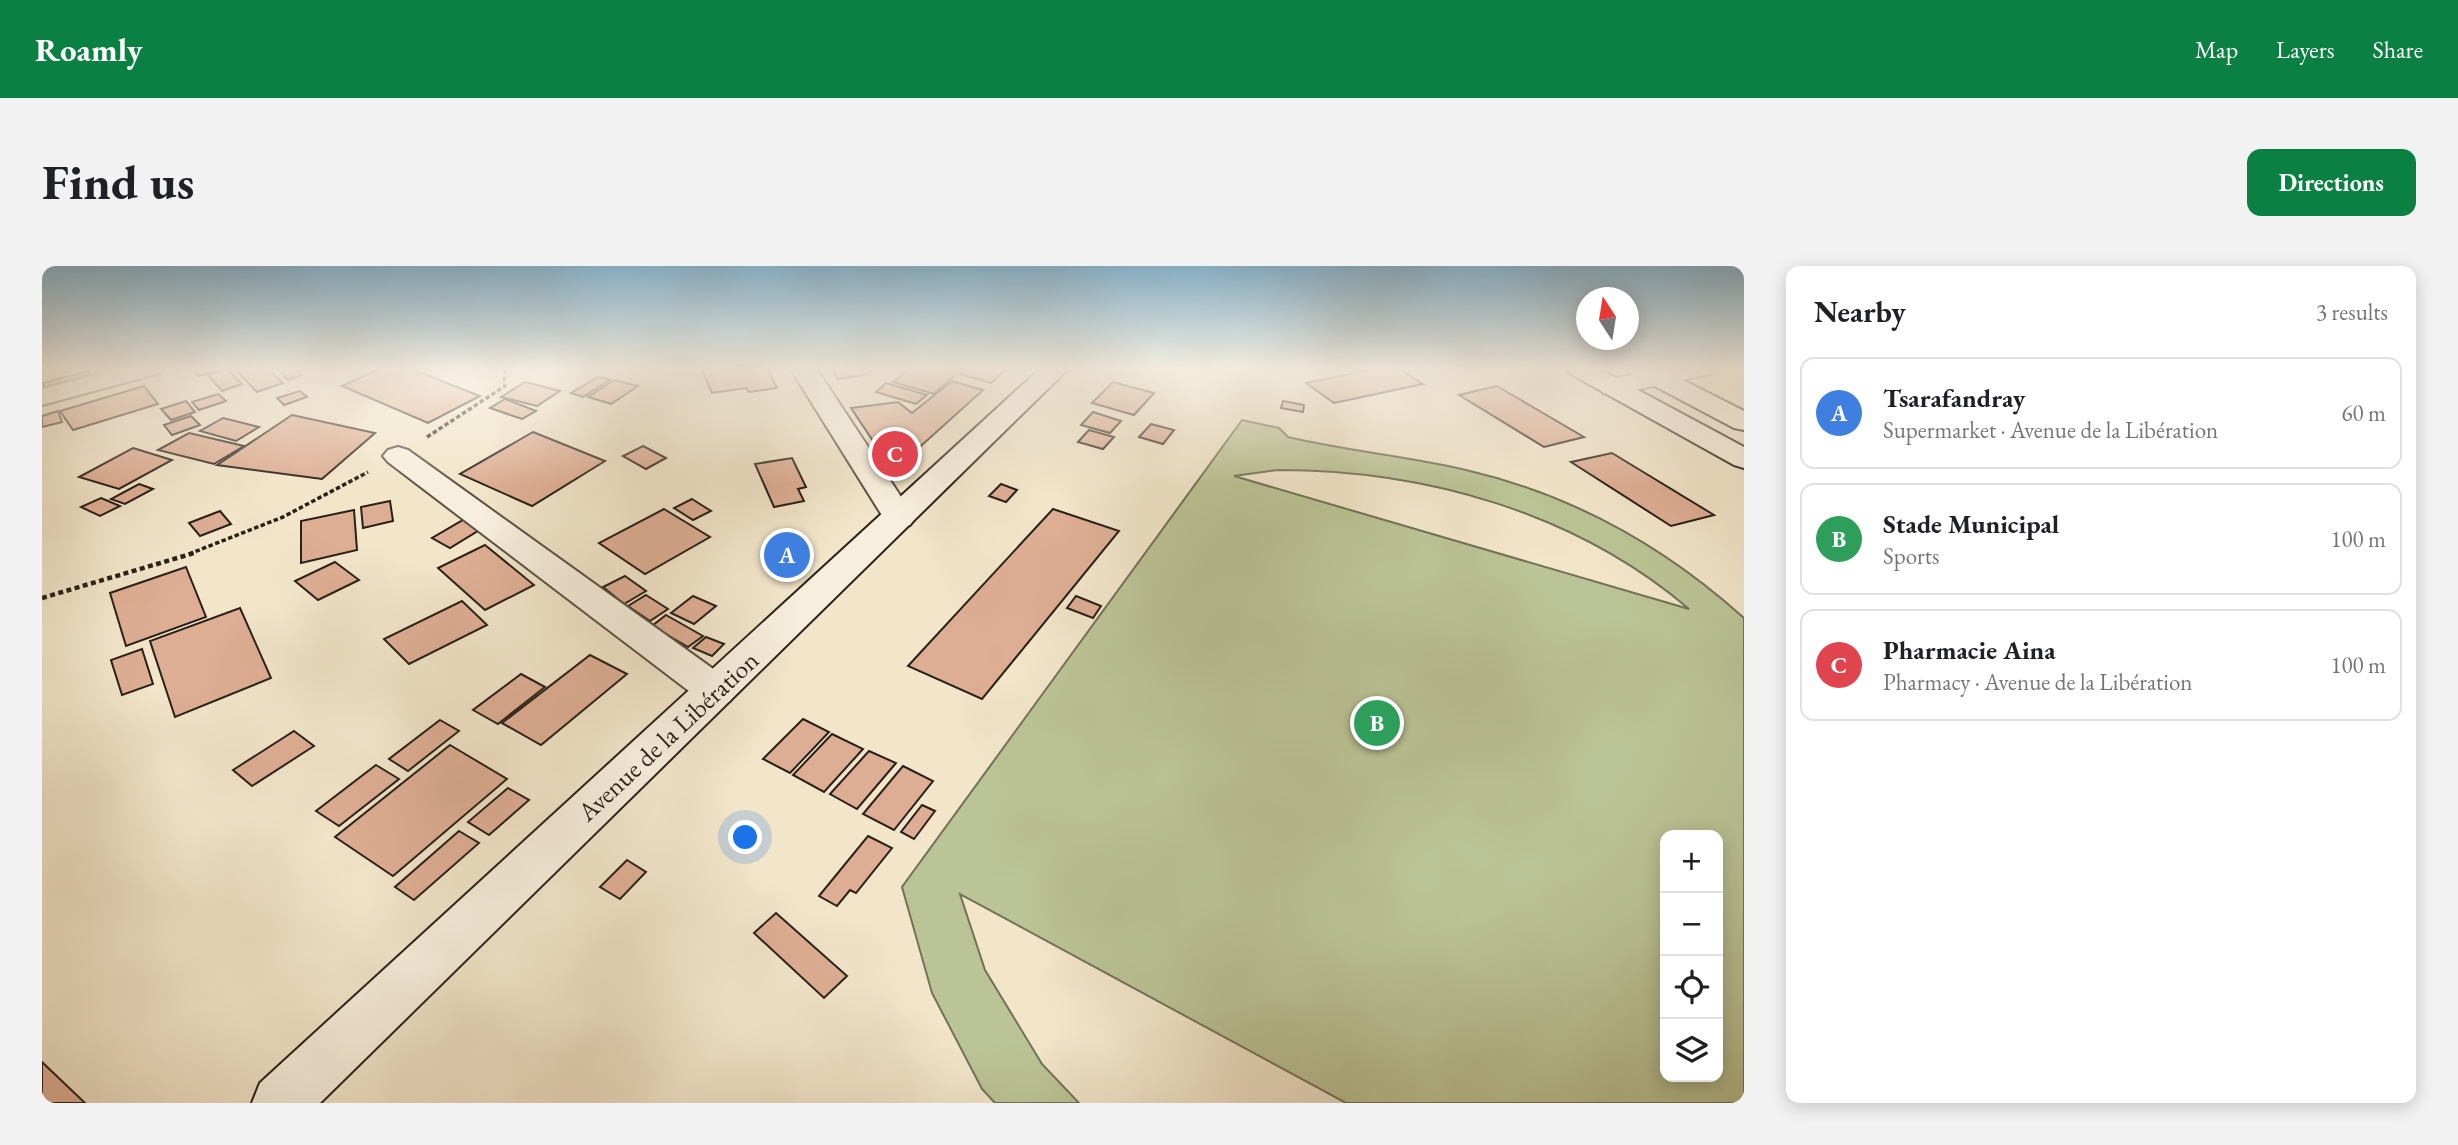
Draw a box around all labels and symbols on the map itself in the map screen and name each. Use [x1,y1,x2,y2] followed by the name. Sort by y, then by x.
[1576,287,1639,350] north arrow
[872,428,918,480] pin: C
[764,529,810,581] pin: A
[570,643,766,829] street label: Avenue de la Libération
[1354,697,1400,749] pin: B
[728,820,762,854] your location

